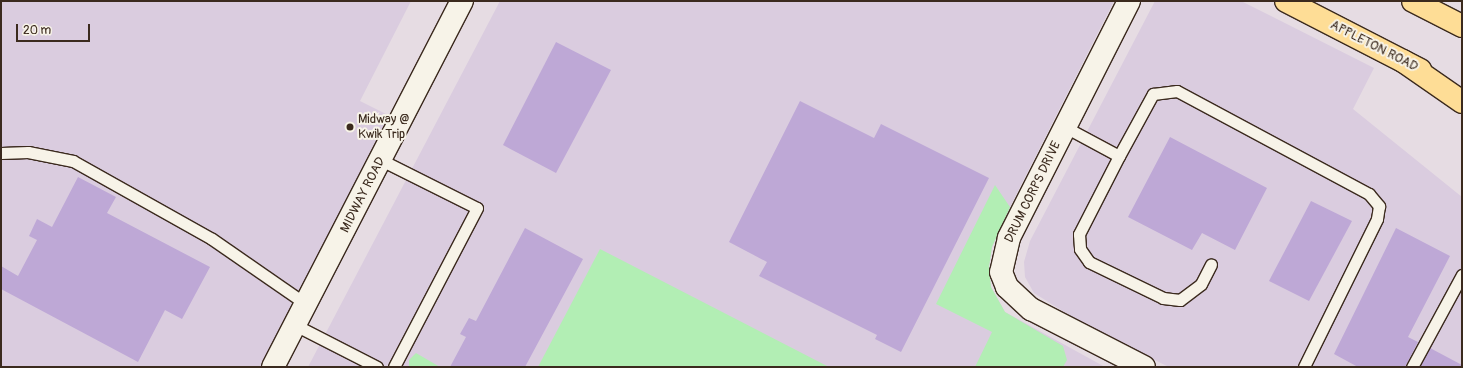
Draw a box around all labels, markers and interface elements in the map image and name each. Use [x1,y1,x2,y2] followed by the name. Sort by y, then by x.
[18,16,92,42] scale bar
[1328,17,1420,75] street label: APPLETON ROAD
[23,23,51,38] text: 20 m
[358,112,410,143] place label: Midway @ Kwik Trip
[345,122,355,132] marker: Midway @ Kwik Trip
[1002,139,1064,245] street label: DRUM CORPS DRIVE
[337,155,389,235] street label: MIDWAY ROAD

